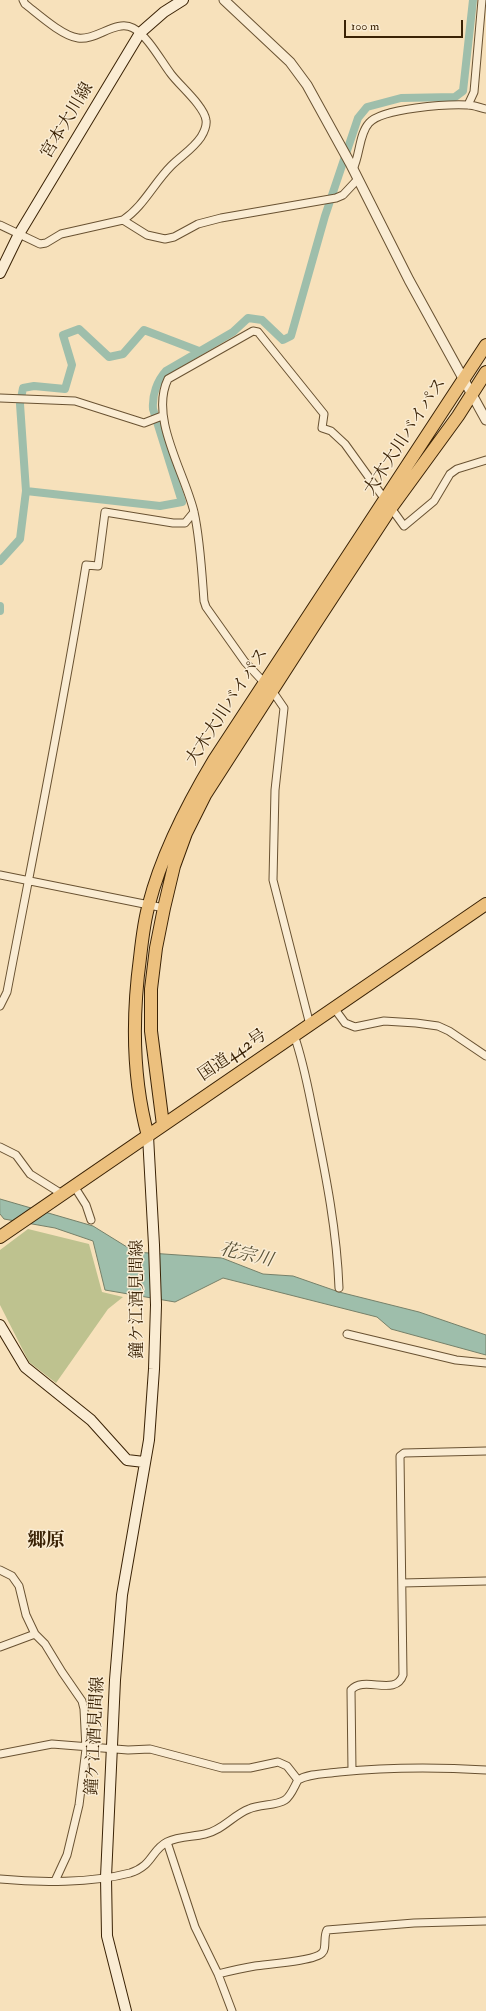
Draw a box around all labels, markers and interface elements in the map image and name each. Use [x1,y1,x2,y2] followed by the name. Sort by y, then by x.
[346,12,465,38] scale bar
[351,19,379,34] text: 100 m
[37,79,99,163] street label: 宮本大川線
[360,374,452,500] street label: 大木大川バイパス
[182,644,274,770] street label: 大木大川バイパス
[195,1026,271,1086] street label: 国道442号
[217,1239,275,1273] water label: 花宗川
[128,1240,148,1358] street label: 鐘ケ江酒見間線
[27,1531,65,1553] district label: 郷原
[83,1676,109,1796] street label: 鐘ケ江酒見間線

